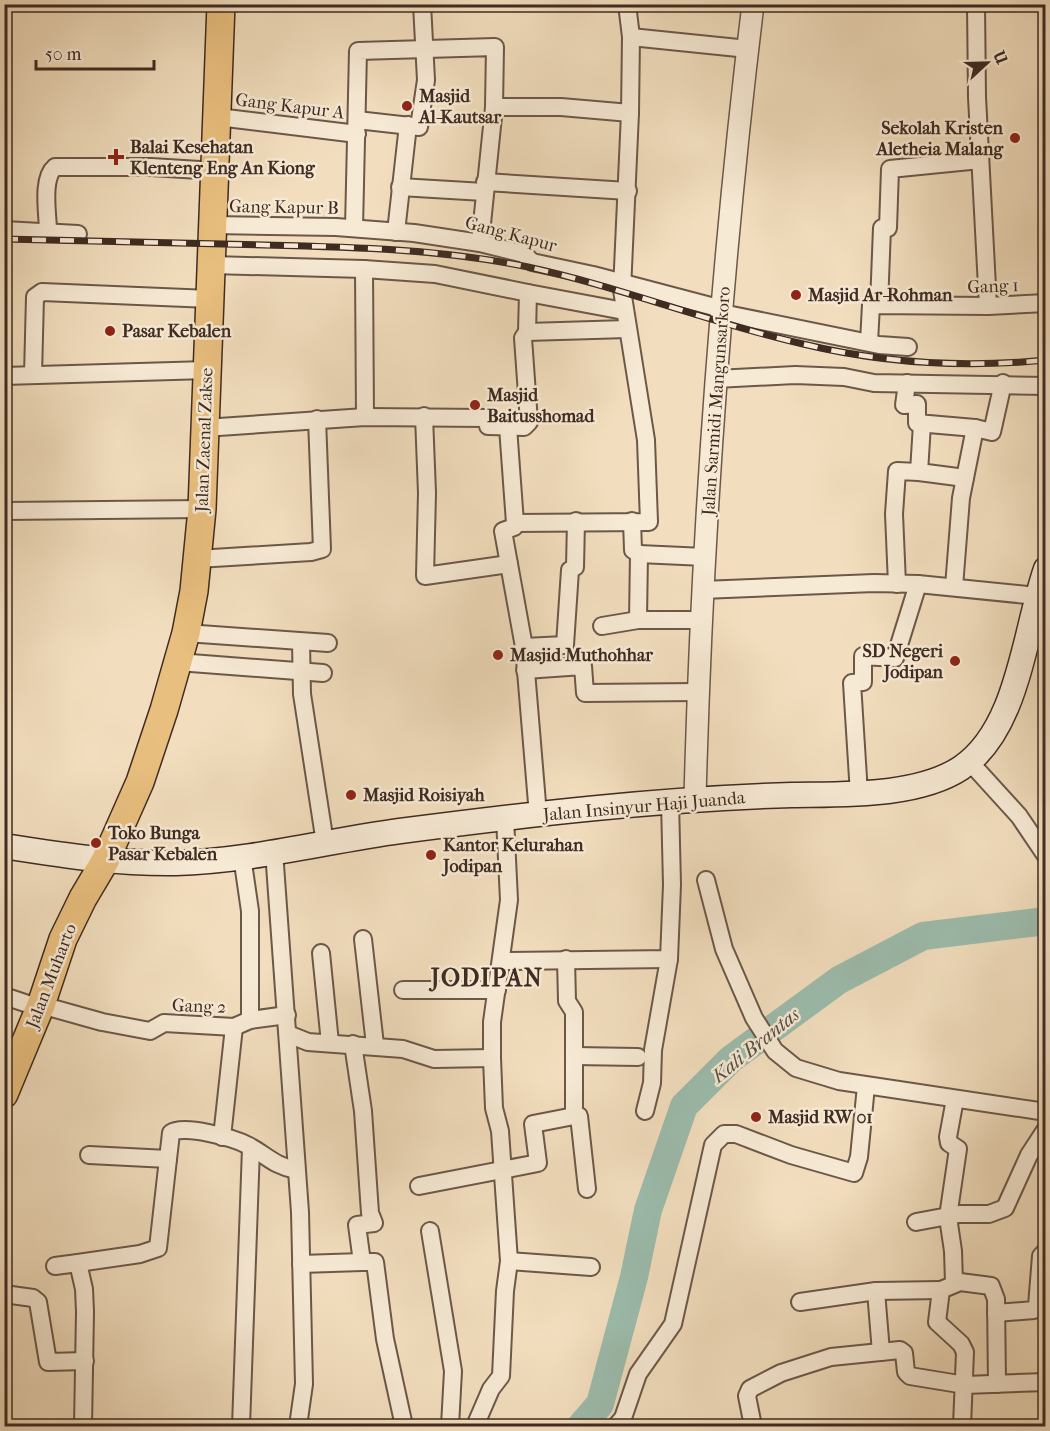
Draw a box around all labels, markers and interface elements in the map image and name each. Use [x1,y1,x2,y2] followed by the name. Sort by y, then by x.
[36,33,154,71] scale bar
[957,33,1017,93] north arrow
[45,44,82,65] text: 50 m
[989,47,1012,67] text: U
[418,86,501,128] place label: Masjid Al-Kautsar
[234,89,346,124] street label: Gang Kapur A
[400,99,414,113] marker: Masjid Al-Kautsar
[876,118,1004,160] place label: Sekolah Kristen Aletheia Malang
[1008,131,1022,145] marker: Sekolah Kristen Aletheia Malang
[130,137,316,179] place label: Balai Kesehatan Klenteng Eng An Kiong
[107,148,125,166] marker: Balai Kesehatan Klenteng Eng An Kiong
[229,196,339,219] street label: Gang Kapur B
[463,212,559,257] street label: Gang Kapur
[967,275,1019,298] street label: Gang 1
[807,285,953,306] place label: Masjid Ar-Rohman
[698,286,735,518] street label: Jalan Sarmidi Mangunsarkoro
[789,288,803,302] marker: Masjid Ar-Rohman
[122,321,232,342] place label: Pasar Kebalen
[103,324,117,338] marker: Pasar Kebalen
[191,367,218,515] street label: Jalan Zaenal Zakse
[486,385,595,427] place label: Masjid Baitusshomad
[468,398,482,412] marker: Masjid Baitusshomad
[862,641,944,683] place label: SD Negeri Jodipan
[509,645,653,666] place label: Masjid Muthohhar
[491,648,505,662] marker: Masjid Muthohhar
[948,654,962,668] marker: SD Negeri Jodipan
[362,785,485,806] place label: Masjid Roisiyah
[540,787,747,826] street label: Jalan Insinyur Haji Juanda
[344,788,358,802] marker: Masjid Roisiyah
[107,823,218,865] place label: Toko Bunga Pasar Kebalen
[441,835,584,877] place label: Kantor Kelurahan Jodipan
[89,836,103,850] marker: Toko Bunga Pasar Kebalen
[424,848,438,862] marker: Kantor Kelurahan Jodipan
[21,921,81,1033] street label: Jalan Muharto
[429,964,543,992] district label: JODIPAN
[172,995,226,1018] street label: Gang 2
[705,1002,805,1089] water label: Kali Brantas
[767,1107,873,1128] place label: Masjid RW 01
[749,1110,763,1124] marker: Masjid RW 01

